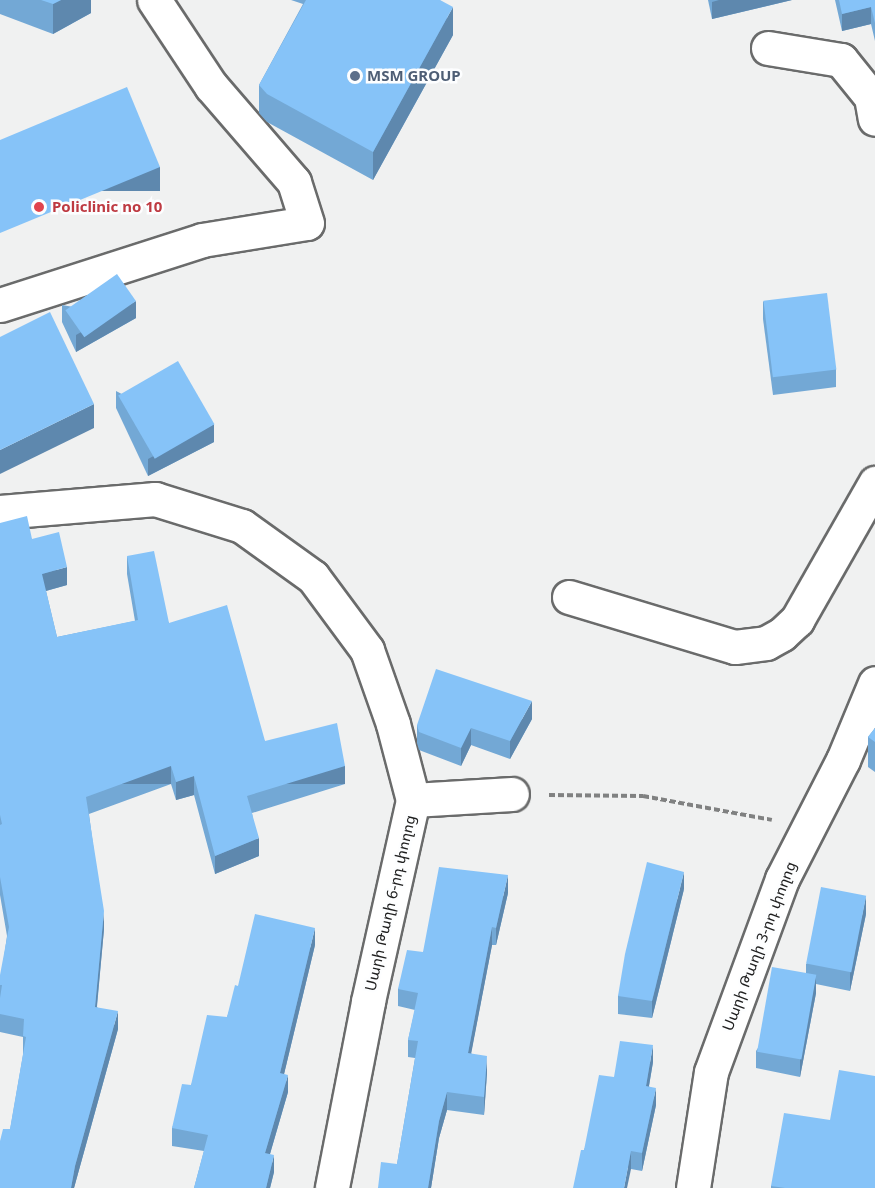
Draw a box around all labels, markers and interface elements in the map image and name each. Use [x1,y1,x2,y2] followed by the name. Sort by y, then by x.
[367,67,461,85] place label: MSM GROUP
[348,69,362,83] marker: MSM GROUP
[30,198,48,216] marker: Policlinic no 10
[52,198,162,216] place label: Policlinic no 10
[361,813,419,993] street label: Սարի Թաղի 6-րդ փողոց
[718,859,800,1033] street label: Սարի Թաղի 3-րդ փողոց

